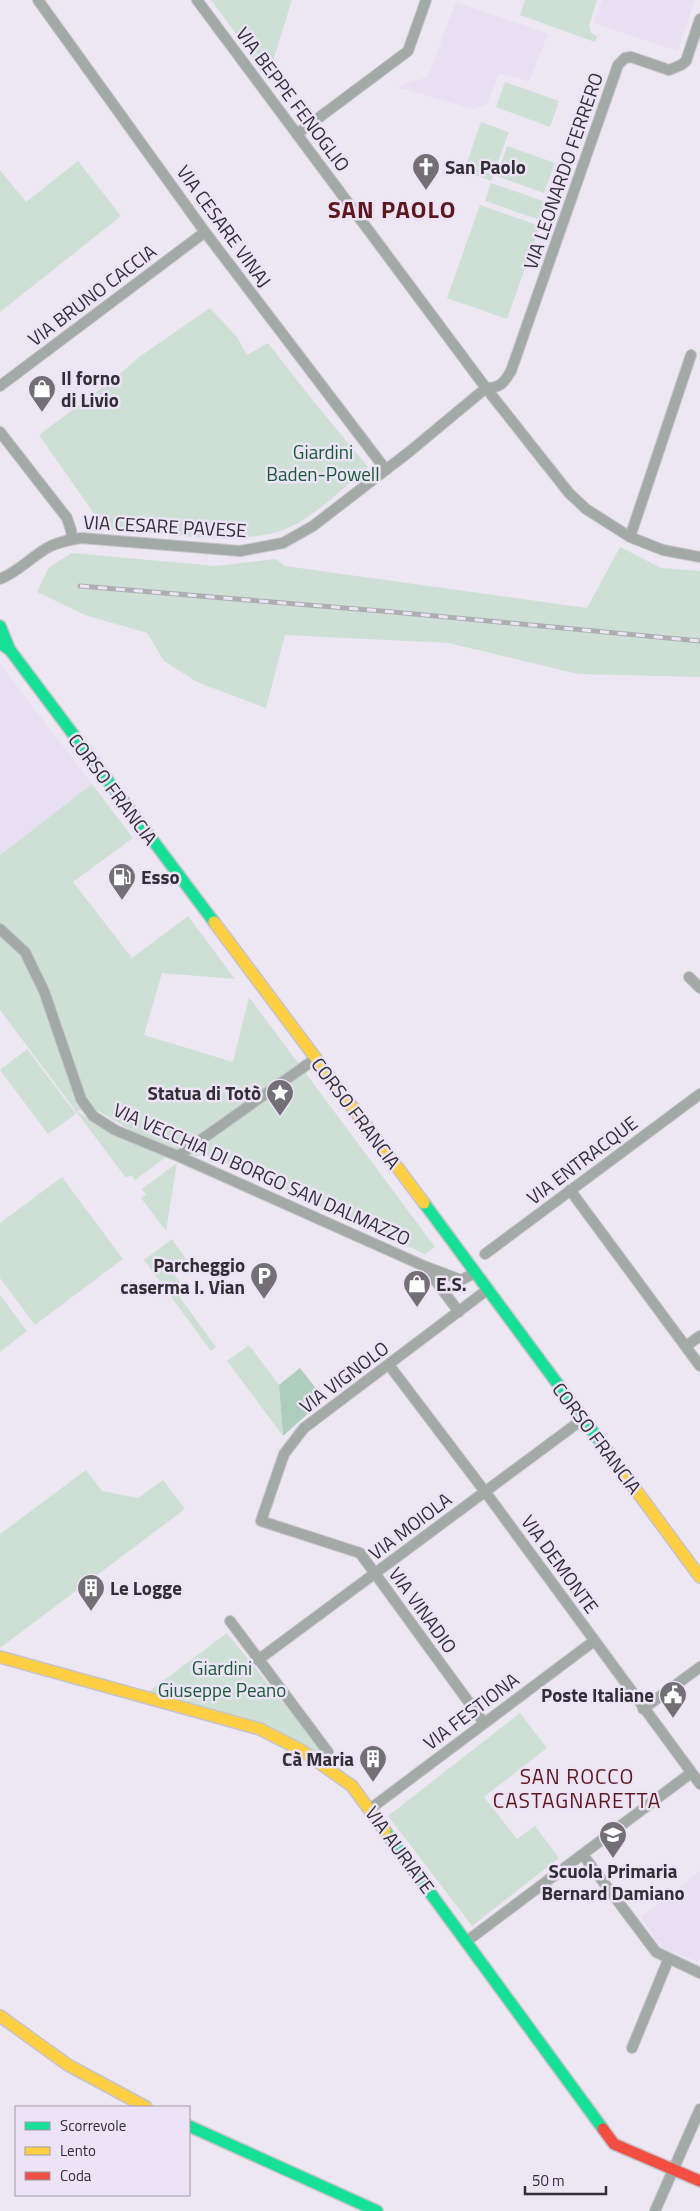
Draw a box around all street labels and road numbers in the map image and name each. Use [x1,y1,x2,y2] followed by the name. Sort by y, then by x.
[229,20,358,177] street label: VIA BEPPE FENOGLIO
[515,68,610,273] street label: VIA LEONARDO FERRERO
[170,158,279,293] street label: VIA CESARE VINAJ
[21,237,162,353] street label: VIA BRUNO CACCIA
[83,507,247,544] street label: VIA CESARE PAVESE
[62,727,165,851] street label: CORSO FRANCIA
[305,1051,408,1175] street label: CORSO FRANCIA
[109,1095,415,1252] street label: VIA VECCHIA DI BORGO SAN DALMAZZO
[520,1108,643,1211] street label: VIA ENTRACQUE
[293,1333,394,1420] street label: VIA VIGNOLO
[546,1376,649,1500] street label: CORSO FRANCIA
[362,1485,457,1566] street label: VIA MOIOLA
[515,1508,606,1619] street label: VIA DEMONTE
[382,1560,465,1659] street label: VIA VINADIO
[417,1665,525,1756] street label: VIA FESTIONA
[359,1800,442,1899] street label: VIA AURIATE

